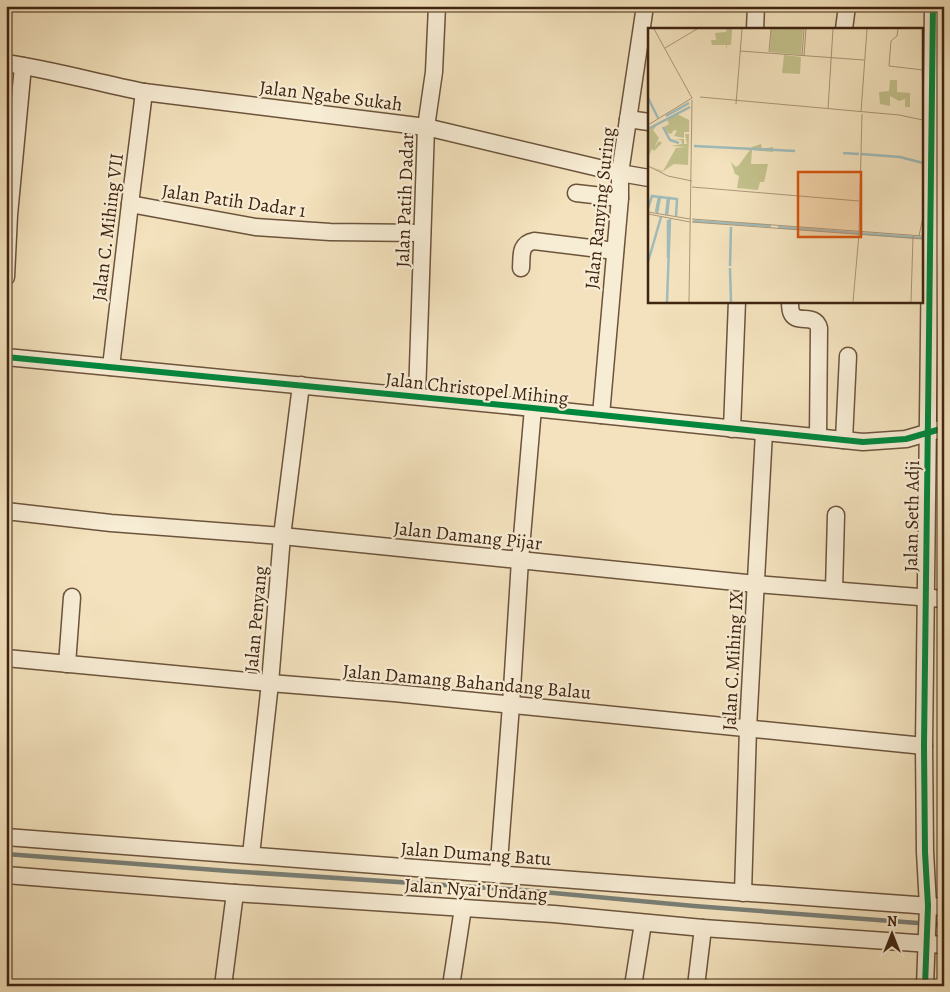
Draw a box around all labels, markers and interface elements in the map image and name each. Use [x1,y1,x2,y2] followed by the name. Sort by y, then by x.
[648,28,922,302] inset map
[258,74,404,118] street label: Jalan Ngabe Sukah
[579,125,621,290] street label: Jalan Ranying Suring
[390,132,420,268] street label: Jalan Patih Dadar
[86,152,130,303] street label: Jalan C. Mihing VII
[160,178,308,224] street label: Jalan Patih Dadar 1
[384,366,570,412] street label: Jalan Christopel Mihing
[898,460,926,572] street label: Jalan Seth Adji
[392,515,543,557] street label: Jalan Damang Pijar
[238,564,274,674] street label: Jalan Penyang
[716,590,750,731] street label: Jalan C.Mihing IX
[342,658,593,706] street label: Jalan Damang Bahandang Balau
[400,836,553,872] street label: Jalan Dumang Batu
[404,872,549,908] street label: Jalan Nyai Undang
[868,910,918,960] north arrow
[887,912,897,931] text: N

